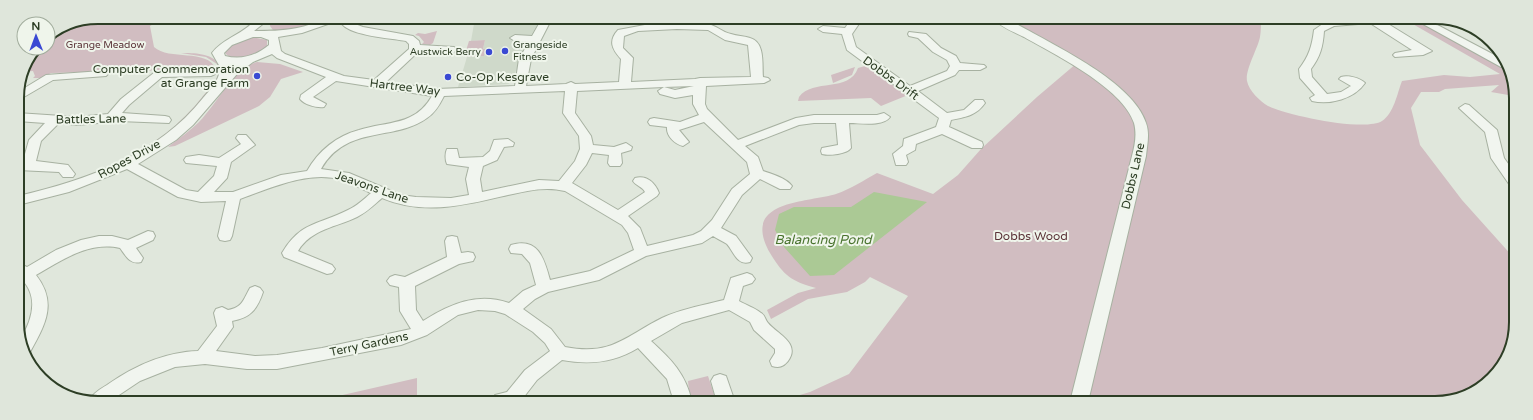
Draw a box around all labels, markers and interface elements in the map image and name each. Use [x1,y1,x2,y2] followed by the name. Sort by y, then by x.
[16,16,56,56] north arrow
[31,20,40,33] text: N
[66,39,144,51] park label: Grange Meadow
[513,39,568,63] place label: Grangeside Fitness
[410,46,482,58] place label: Austwick Berry
[500,46,510,56] marker: Grangeside Fitness
[484,47,494,57] marker: Austwick Berry
[860,53,922,103] street label: Dobbs Drift
[93,62,249,90] place label: Computer Commemoration at Grange Farm
[456,70,549,84] place label: Co-Op Kesgrave
[252,71,262,81] marker: Computer Commemoration at Grange Farm
[443,72,453,82] marker: Co-Op Kesgrave
[369,76,442,98] street label: Hartree Way
[56,111,127,127] street label: Battles Lane
[95,137,163,181] street label: Ropes Drive
[1119,141,1147,211] street label: Dobbs Lane
[334,168,411,206] street label: Jeavons Lane
[994,229,1068,243] park label: Dobbs Wood
[774,232,873,248] water label: Balancing Pond
[329,329,410,359] street label: Terry Gardens

